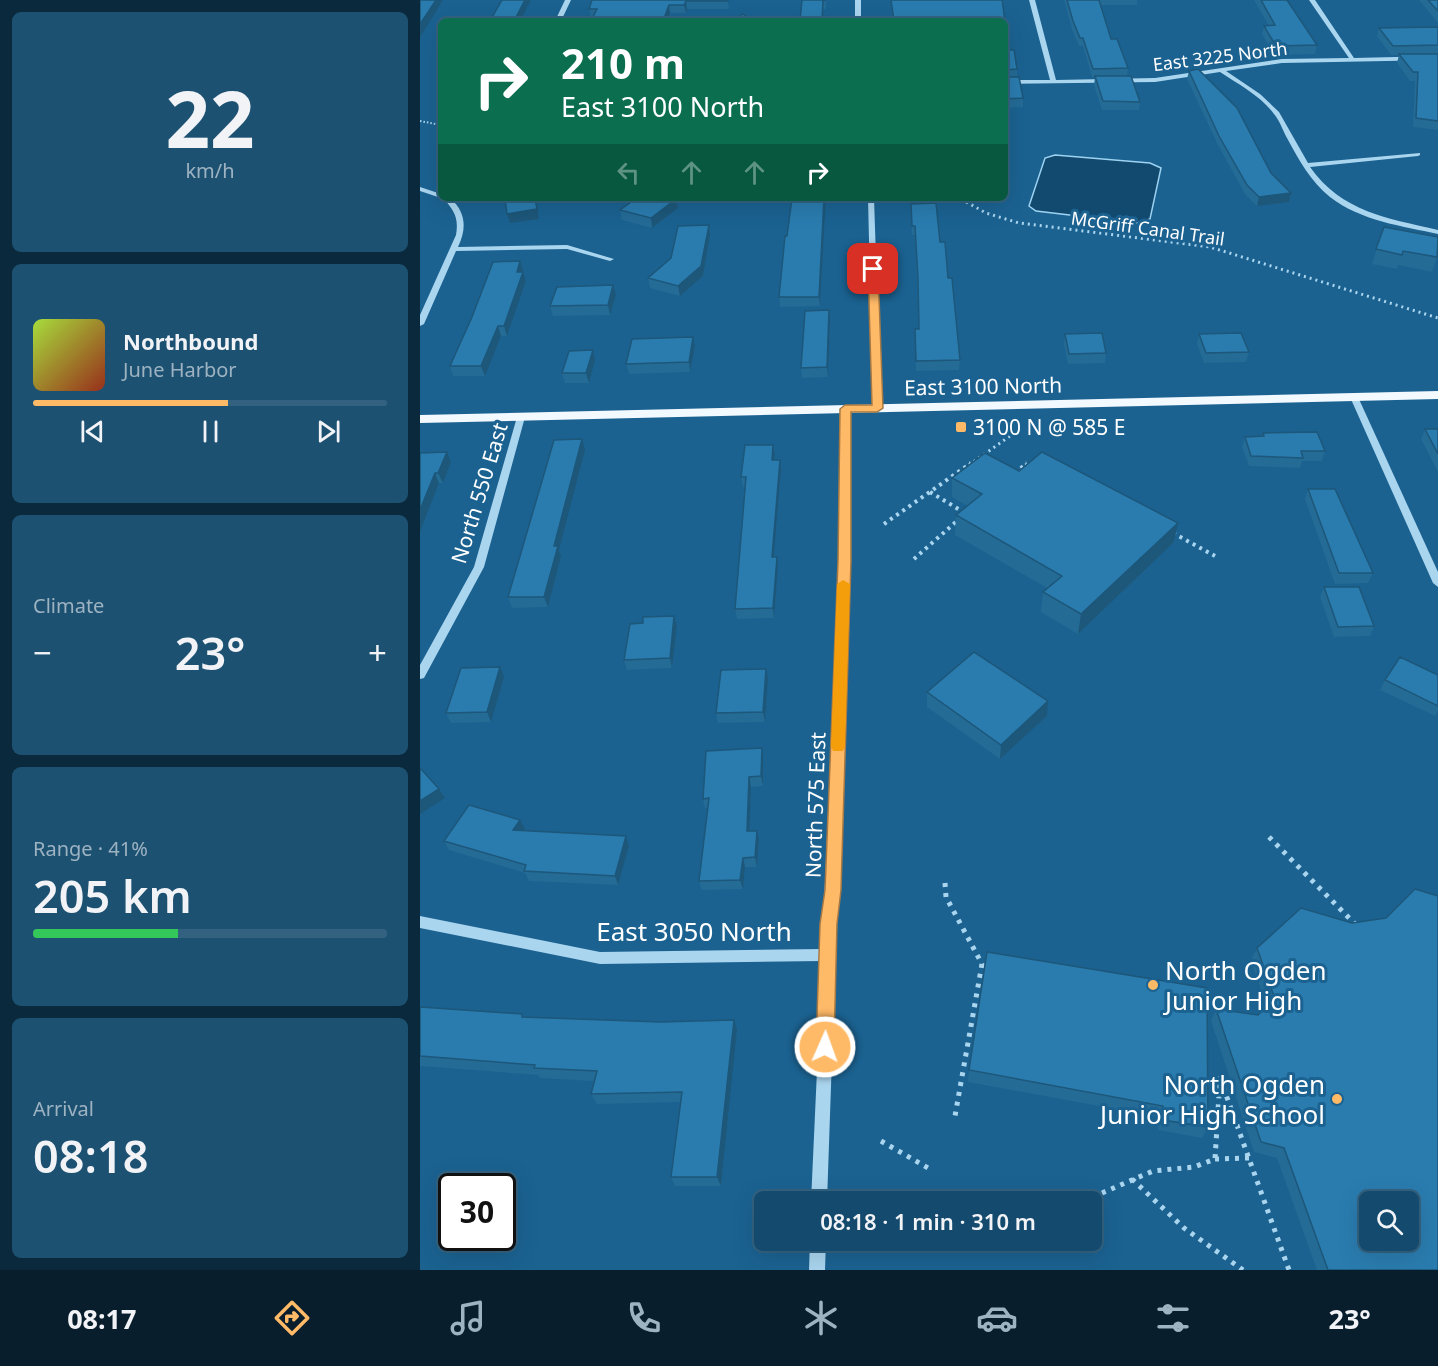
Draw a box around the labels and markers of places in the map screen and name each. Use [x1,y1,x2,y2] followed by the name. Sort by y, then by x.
[847,243,898,294] pin
[973,413,1125,441] place label: 3100 N @ 585 E
[954,420,968,434] marker: 3100 N @ 585 E
[1162,952,1326,1018] place label: North Ogden Junior High
[1146,978,1160,992] marker: North Ogden Junior High
[1097,1066,1325,1132] place label: North Ogden Junior High School
[1330,1092,1344,1106] marker: North Ogden Junior High School

